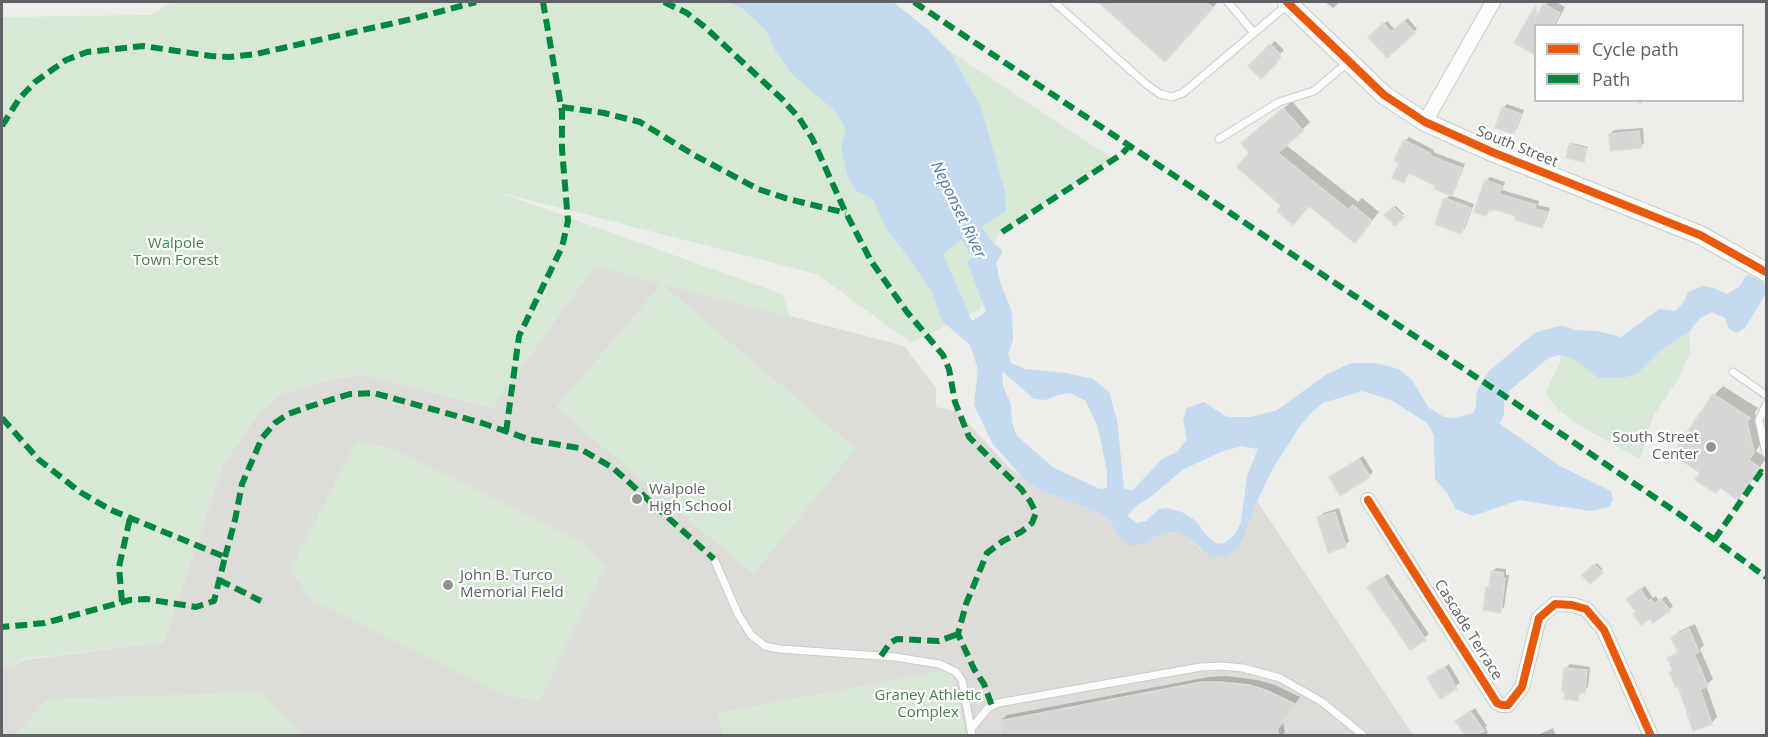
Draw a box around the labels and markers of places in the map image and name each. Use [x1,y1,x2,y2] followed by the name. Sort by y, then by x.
[1612,429,1699,464] place label: South Street Center
[1704,440,1718,454] marker: South Street Center
[649,481,732,516] place label: Walpole High School
[630,492,644,506] marker: Walpole High School
[460,567,564,602] place label: John B. Turco Memorial Field
[441,578,455,592] marker: John B. Turco Memorial Field

